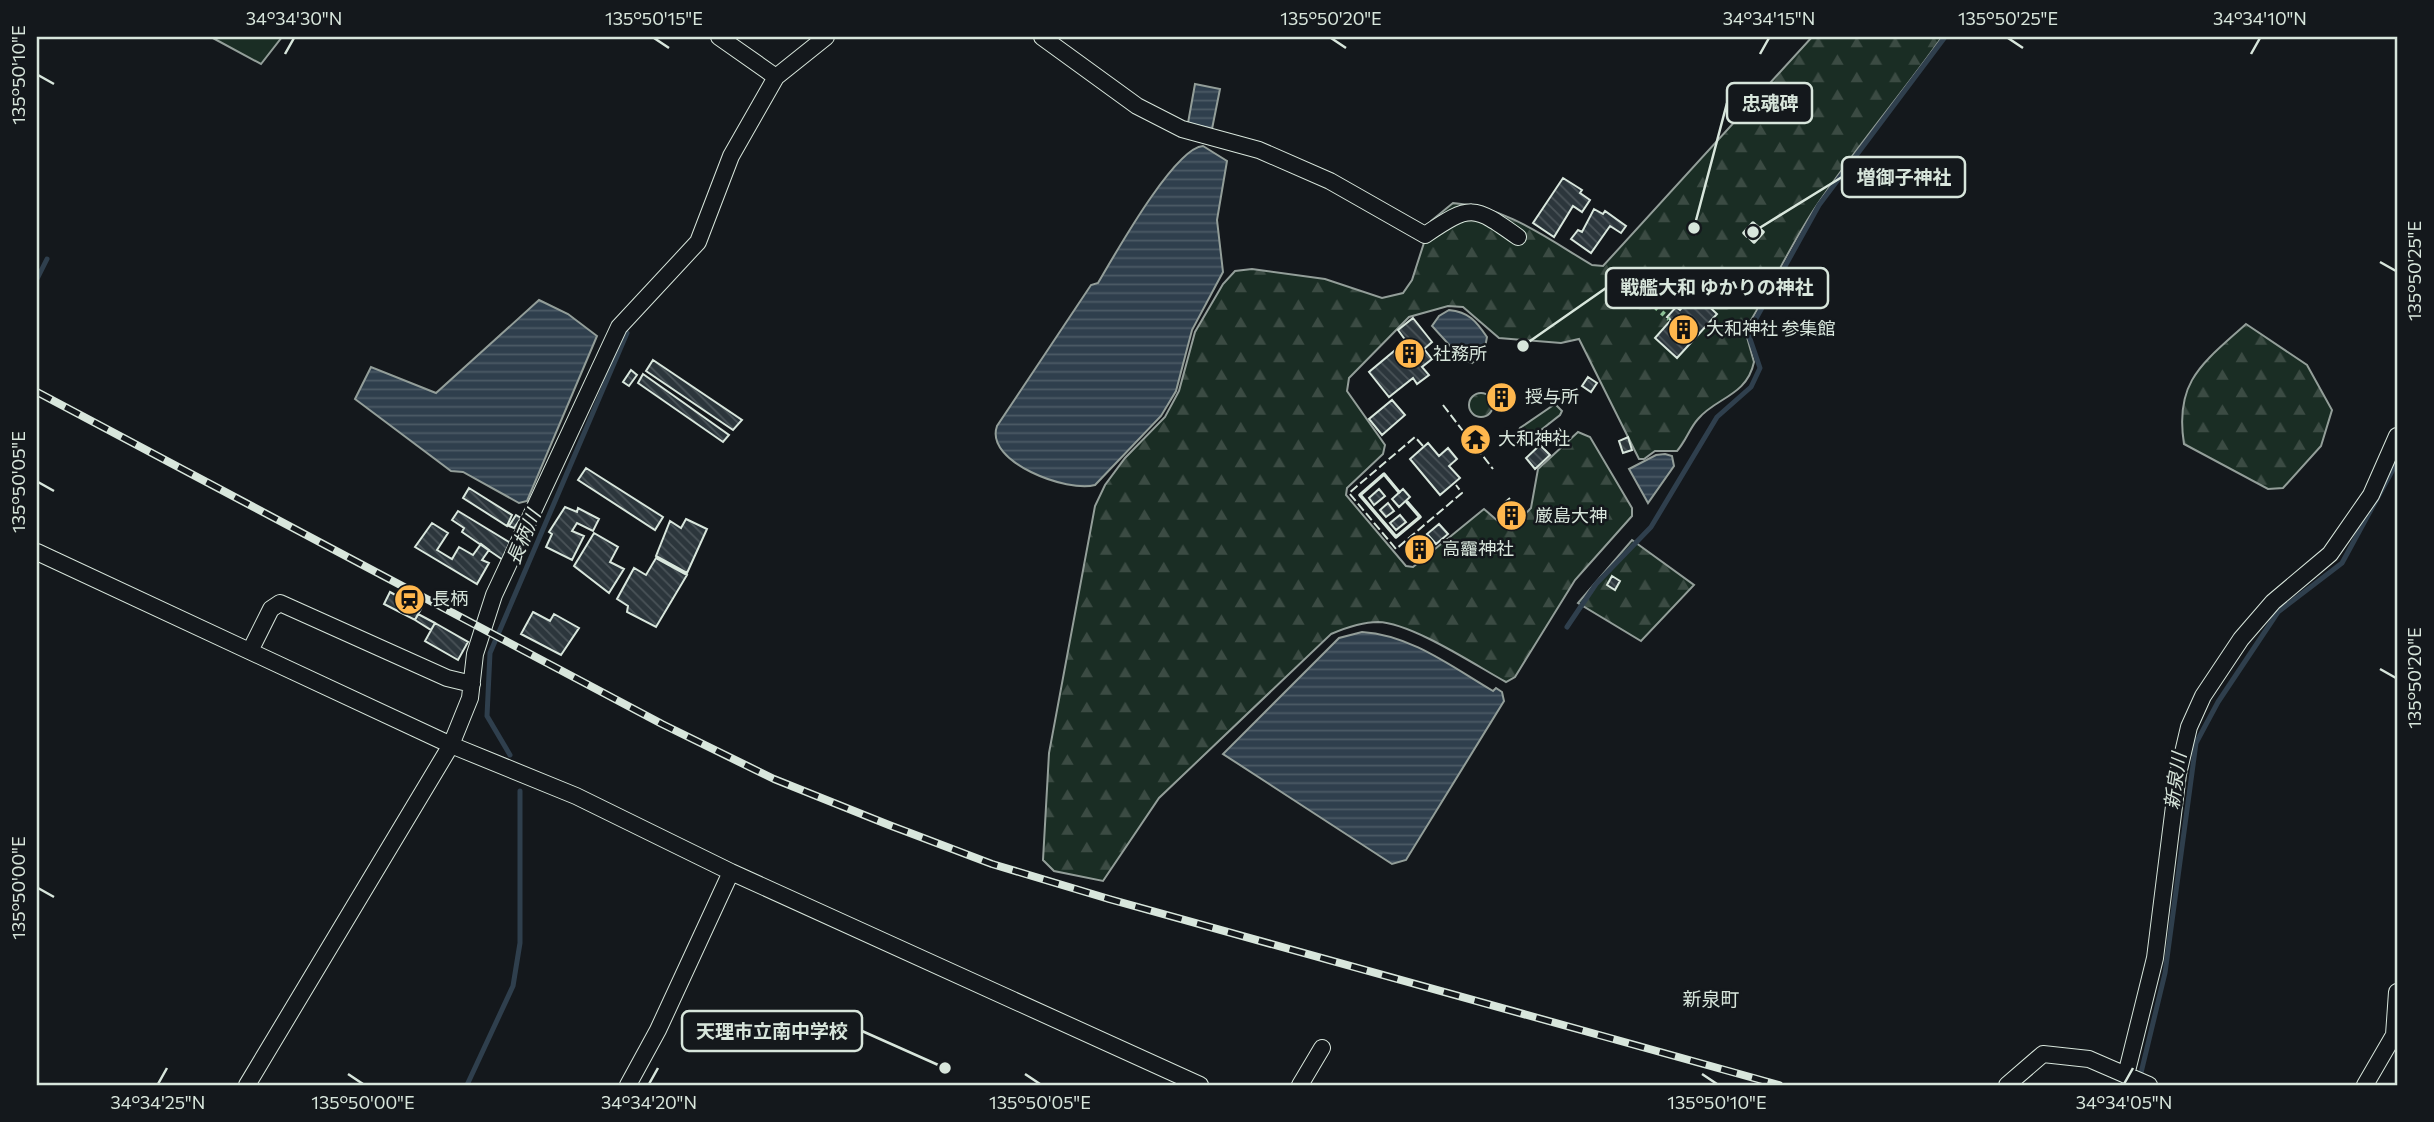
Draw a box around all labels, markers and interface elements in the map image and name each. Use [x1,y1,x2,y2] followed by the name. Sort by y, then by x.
[246,7,342,29] text: 34°34'30"N
[605,7,703,29] text: 135°50'15"E
[1280,7,1382,29] text: 135°50'20"E
[1723,7,1815,29] text: 34°34'15"N
[1958,7,2058,29] text: 135°50'25"E
[2213,7,2307,29] text: 34°34'10"N
[7,25,29,125] text: 135°50'10"E
[1727,83,1812,123] callout: 忠魂碑
[1741,91,1799,114] text: 忠魂碑
[1842,157,1965,197] callout: 増御子神社
[1856,165,1952,188] text: 増御子神社
[2403,221,2425,321] text: 135°50'25"E
[1606,268,1828,308] callout: 戦艦大和 ゆかりの神社
[1620,275,1814,298] text: 戦艦大和 ゆかりの神社
[1666,312,1700,346] building icon: 大和神社 参集館
[1706,317,1835,339] place label: 大和神社 参集館
[1393,337,1427,371] building icon: 社務所
[1433,342,1487,364] place label: 社務所
[1485,380,1519,414] building icon: 授与所
[1525,385,1579,407] place label: 授与所
[1458,422,1492,456] temple icon: 大和神社
[1498,427,1570,449] place label: 大和神社
[7,431,29,533] text: 135°50'05"E
[1495,499,1529,533] building icon: 厳島大神
[501,504,545,568] water label: 長柄川
[1535,504,1607,526] place label: 厳島大神
[1402,532,1436,566] building icon: 高龗神社
[1442,537,1514,559] place label: 高龗神社
[392,582,426,616] station icon: 長柄
[432,587,468,609] place label: 長柄
[2403,627,2425,729] text: 135°50'20"E
[2159,749,2190,811] water label: 新泉川
[7,836,29,940] text: 135°50'00"E
[1682,987,1740,1010] district label: 新泉町
[682,1011,862,1051] callout: 天理市立南中学校
[696,1019,848,1042] text: 天理市立南中学校
[111,1091,205,1113] text: 34°34'25"N
[311,1091,415,1113] text: 135°50'00"E
[601,1091,697,1113] text: 34°34'20"N
[989,1091,1091,1113] text: 135°50'05"E
[1667,1091,1767,1113] text: 135°50'10"E
[2076,1091,2172,1113] text: 34°34'05"N

